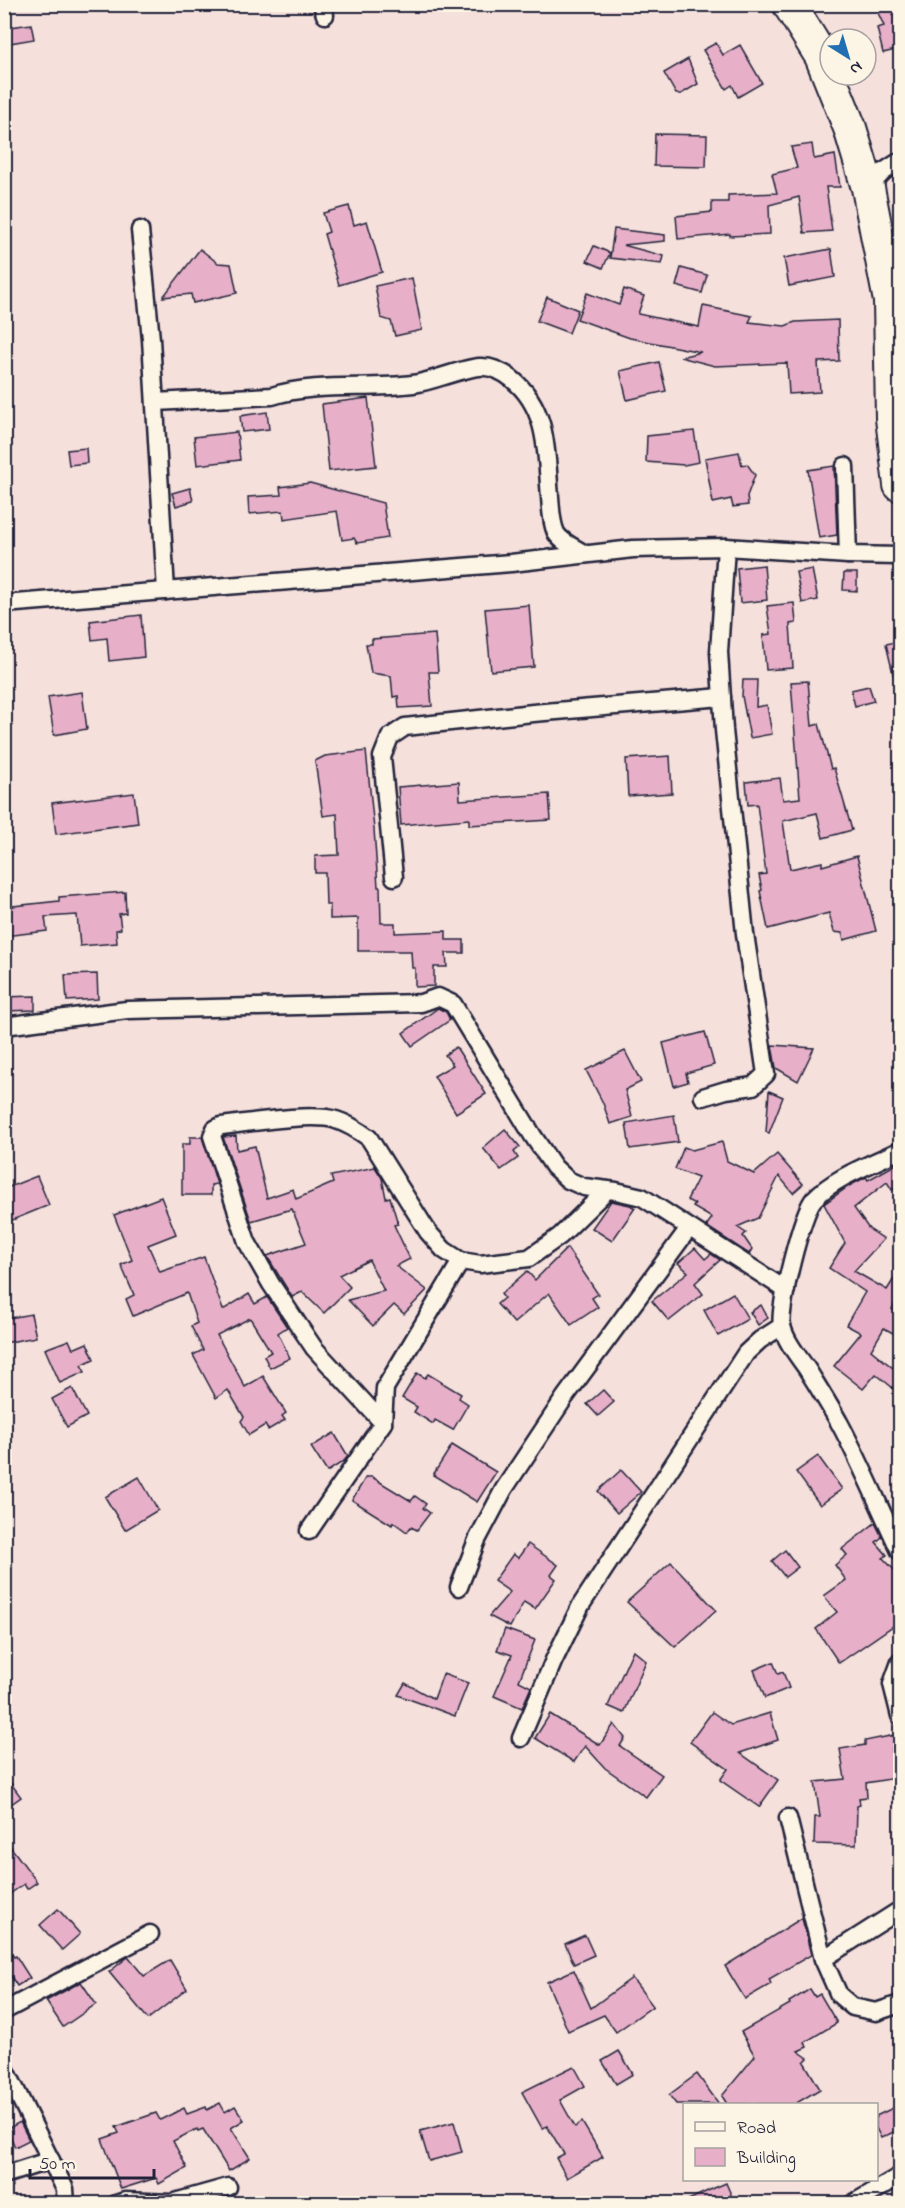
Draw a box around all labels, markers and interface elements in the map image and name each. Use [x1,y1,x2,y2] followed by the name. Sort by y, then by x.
[818,27,878,87] north arrow
[844,55,867,80] text: N
[683,2103,878,2181] legend
[737,2116,776,2142] text: Road
[30,2142,154,2180] scale bar
[736,2146,796,2173] text: Building
[39,2152,76,2178] text: 50 m

